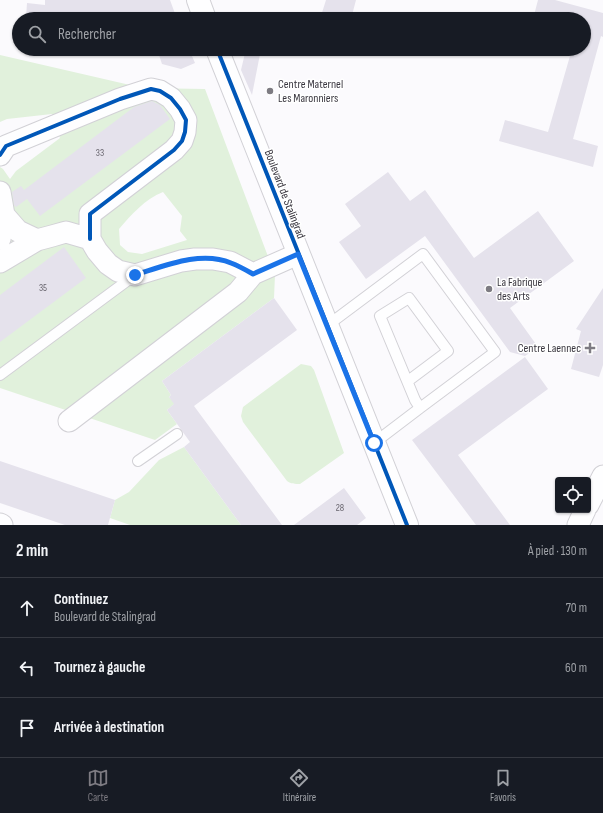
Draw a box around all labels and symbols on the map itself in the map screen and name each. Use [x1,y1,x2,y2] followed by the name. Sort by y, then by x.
[278,77,343,106] place label: Centre Maternel Les Maronniers
[265,86,275,96] marker: Centre Maternel Les Maronniers
[96,147,104,159] house number: 33
[261,148,308,241] street label: Boulevard de Stalingrad
[126,266,144,284] route end
[497,275,543,304] place label: La Fabrique des Arts
[39,282,47,294] house number: 35
[484,284,494,294] marker: La Fabrique des Arts
[518,341,581,356] place label: Centre Laennec
[584,342,596,354] marker: Centre Laennec
[365,434,383,452] route start
[336,502,344,514] house number: 28

